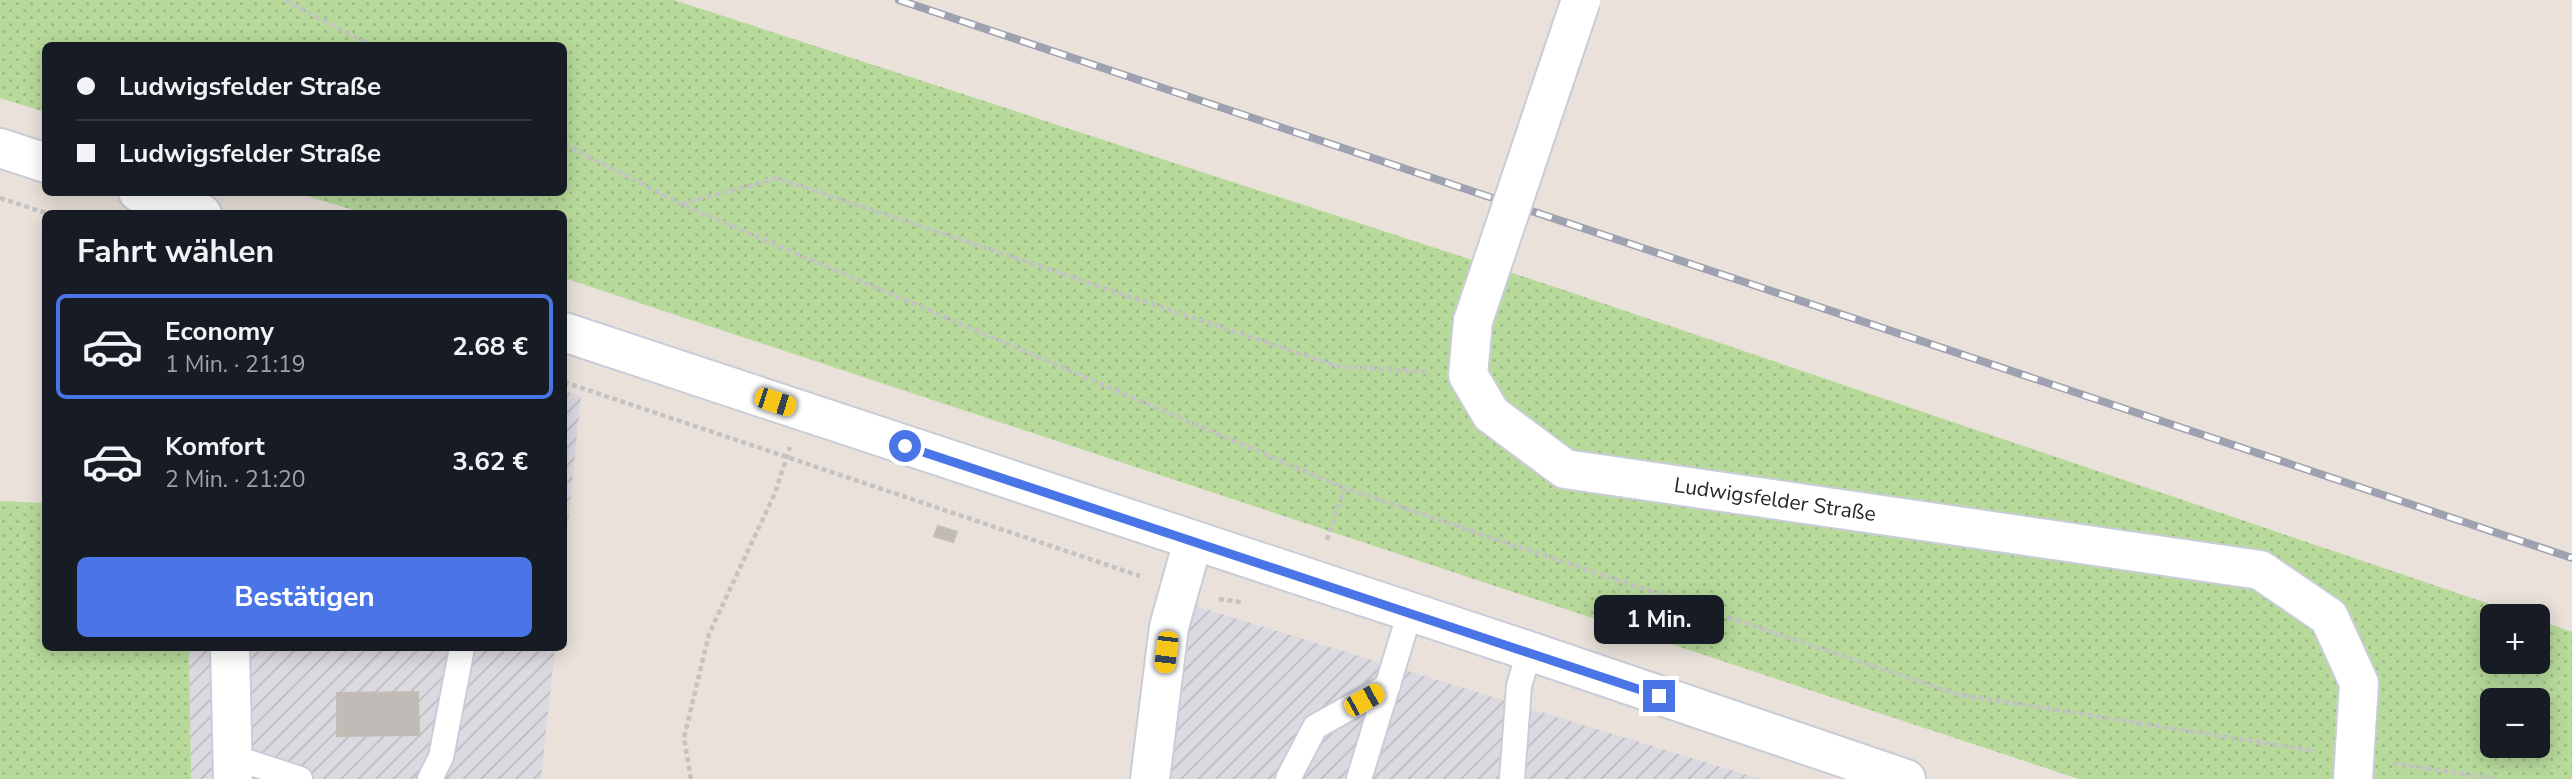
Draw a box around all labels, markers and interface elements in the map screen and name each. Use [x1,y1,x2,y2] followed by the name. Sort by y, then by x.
[119,69,381,104] text: Ludwigsfelder Straße
[119,136,381,171] text: Ludwigsfelder Straße
[77,230,274,273] text: Fahrt wählen
[165,314,274,349] text: Economy
[81,315,144,378] icon: car
[452,329,528,364] text: 2.68 €
[165,349,306,380] text: 1 Min. · 21:19
[752,386,799,418] car
[165,429,265,464] text: Komfort
[81,430,144,493] icon: car
[889,430,921,462] route start
[452,444,528,479] text: 3.62 €
[165,464,306,495] text: 2 Min. · 21:20
[1672,471,1878,528] street label: Ludwigsfelder Straße
[77,557,532,637] button: Bestätigen
[1594,594,1724,644] callout: 1 Min.
[1627,604,1692,635] text: 1 Min.
[2480,604,2550,758] map controls
[2480,604,2550,674] button: +
[1154,630,1179,674] car
[1643,680,1675,712] route end
[1341,681,1388,719] car
[2480,688,2550,758] button: −

